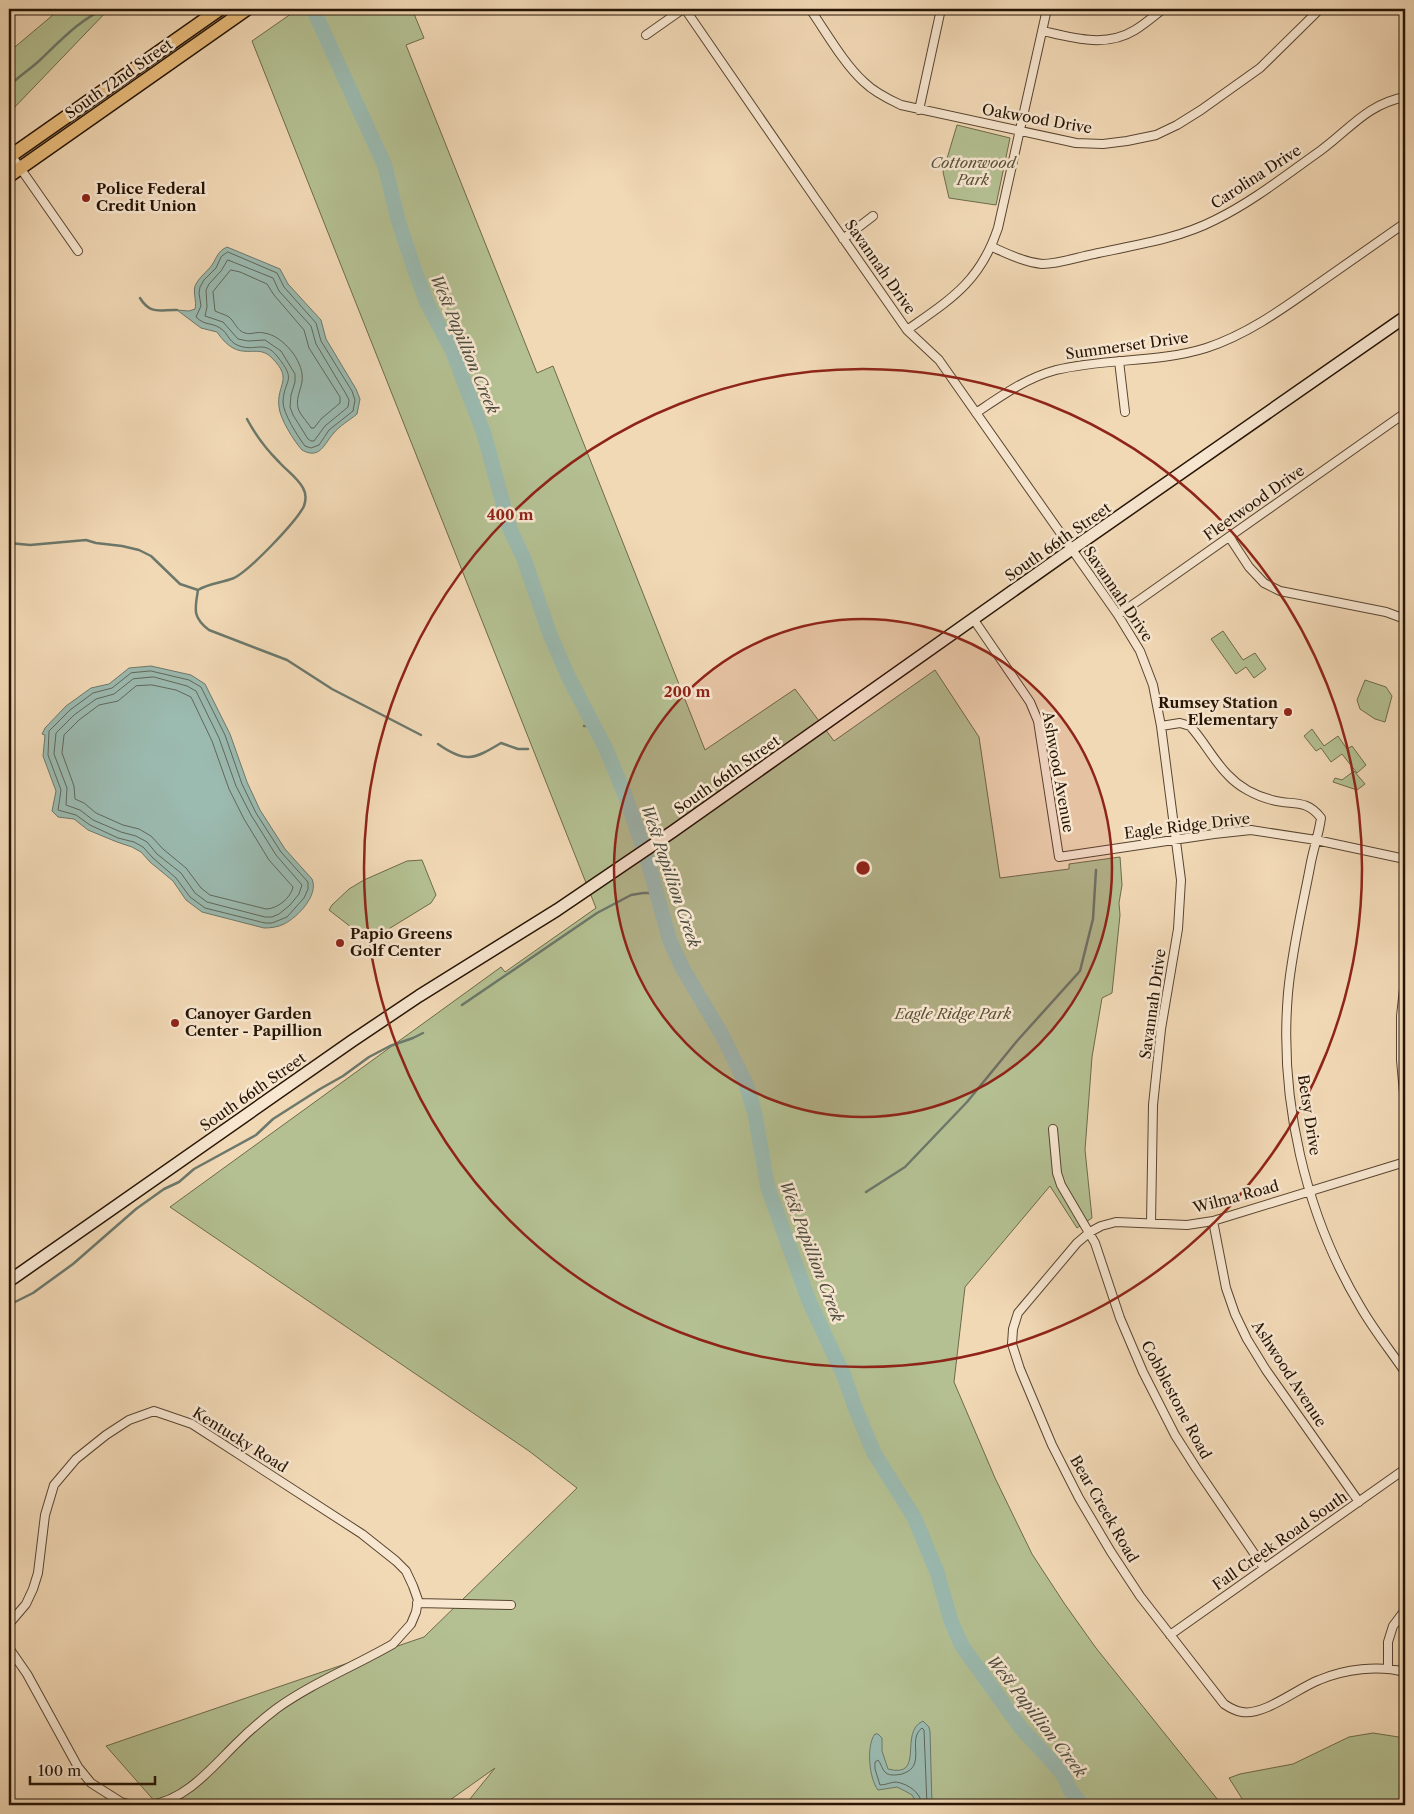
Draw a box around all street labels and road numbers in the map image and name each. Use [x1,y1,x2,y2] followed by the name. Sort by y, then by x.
[61,34,177,123] street label: South 72nd Street
[981,99,1094,138] street label: Oakwood Drive
[1207,140,1304,213] street label: Carolina Drive
[841,216,920,318] street label: Savannah Drive
[1064,327,1190,364] street label: Summerset Drive
[1200,461,1308,544] street label: Fleetwood Drive
[1001,498,1115,585] street label: South 66th Street
[1079,542,1157,645] street label: Savannah Drive
[1038,709,1079,834] street label: Ashwood Avenue
[670,731,784,818] street label: South 66th Street
[1123,808,1251,843] street label: Eagle Ridge Drive
[1135,948,1170,1060] street label: Savannah Drive
[196,1048,310,1135] street label: South 66th Street
[1294,1073,1325,1157] street label: Betsy Drive
[1190,1176,1281,1217] street label: Wilma Road
[1247,1316,1331,1430] street label: Ashwood Avenue
[1137,1337,1216,1462] street label: Cobblestone Road
[189,1403,291,1476] street label: Kentucky Road
[1066,1452,1143,1566] street label: Bear Creek Road
[1209,1487,1351,1594] street label: Fall Creek Road South

